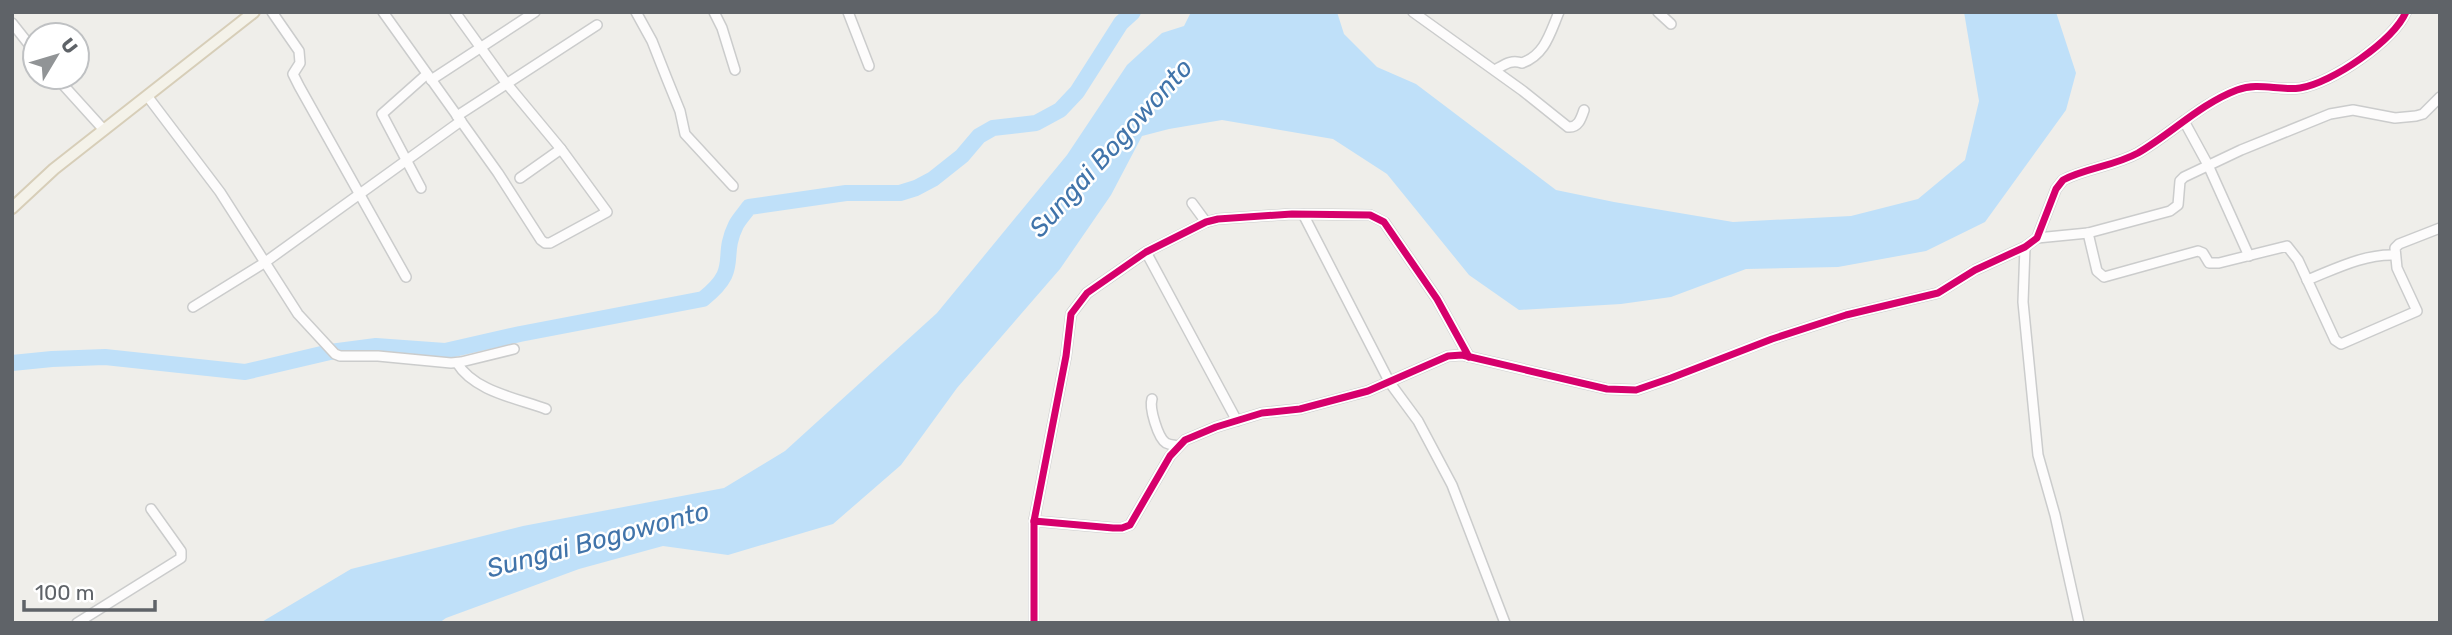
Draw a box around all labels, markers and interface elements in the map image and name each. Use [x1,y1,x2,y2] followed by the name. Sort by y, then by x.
[21,21,91,91] north arrow
[56,33,82,58] text: U
[1023,52,1199,244] water label: Sungai Bogowonto
[483,495,713,585] water label: Sungai Bogowonto
[24,568,156,612] scale bar
[35,580,94,605] text: 100 m

